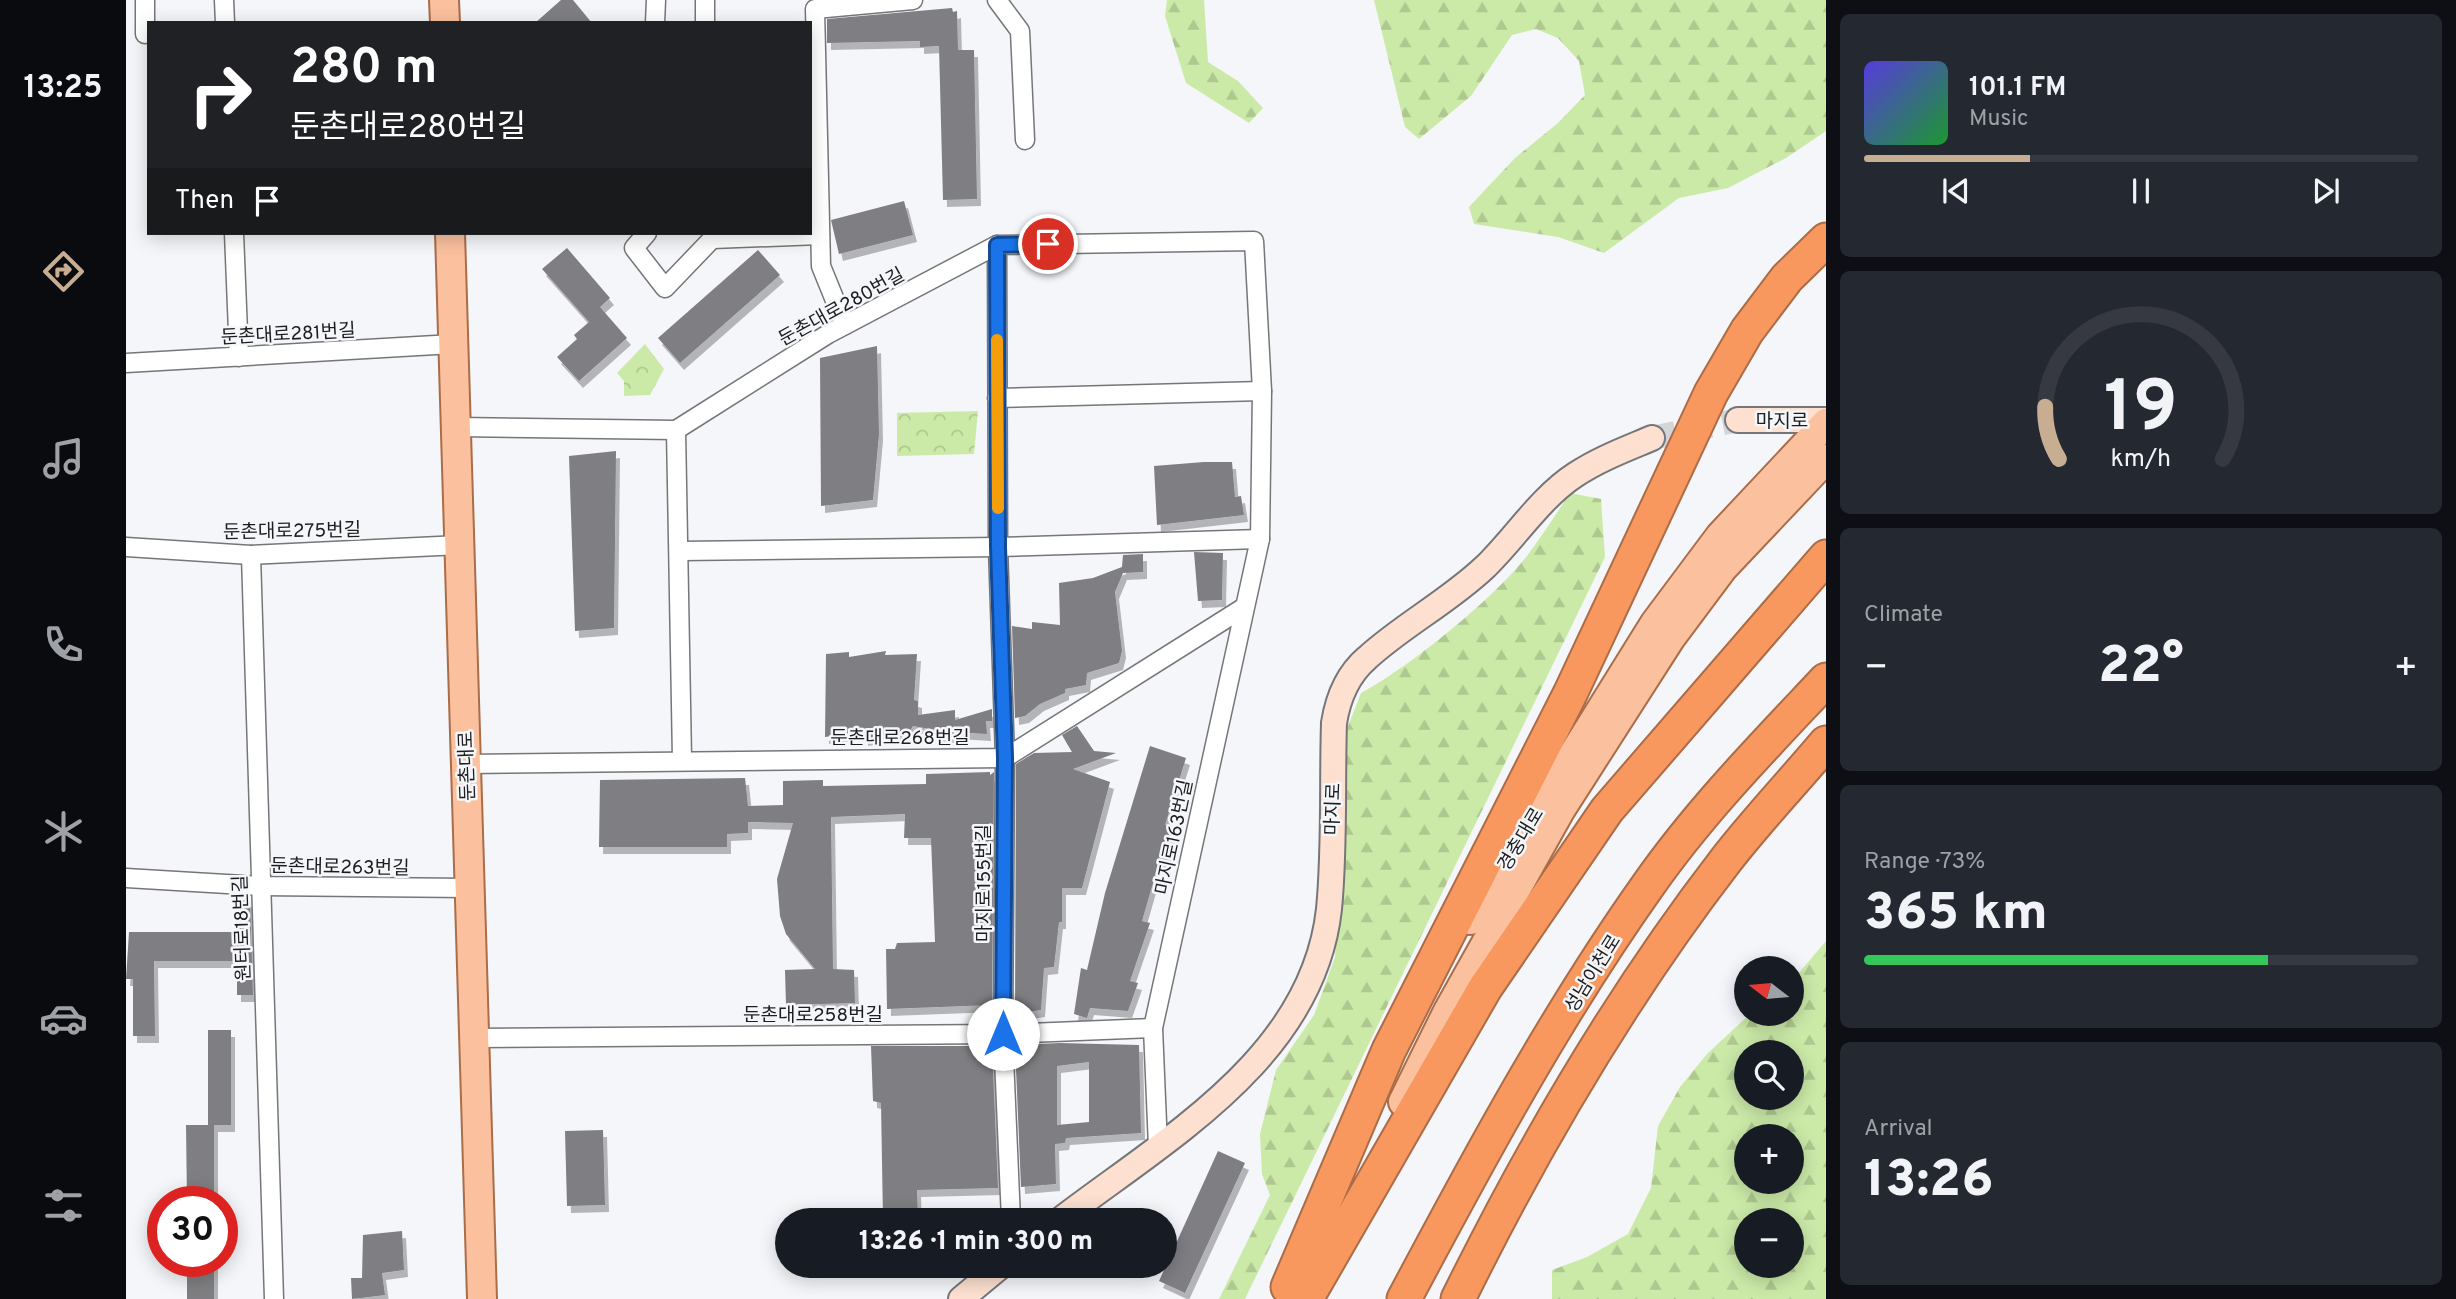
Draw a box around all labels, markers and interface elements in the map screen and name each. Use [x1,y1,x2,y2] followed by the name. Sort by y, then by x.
[290,39,437,101] text: 280 m
[175,49,266,140] icon: right
[24,69,102,109] text: 13:25
[1969,72,2066,105] text: 101.1 FM
[1969,105,2029,134] text: Music
[290,109,526,149] text: 둔촌대로280번길
[1937,172,1975,210] icon: previous
[2122,172,2160,210] icon: pause
[2307,172,2345,210] icon: next
[248,182,286,220] icon: arrive
[175,185,234,218] text: Then
[1018,214,1078,274] pin
[1029,225,1067,263] icon: arrive
[39,247,88,296] icon: directions
[775,263,909,352] street label: 둔촌대로280번길
[220,319,356,351] street label: 둔촌대로281번길
[2104,365,2178,457] text: 19
[1756,410,1808,434] street label: 마지로
[39,434,88,483] icon: music
[2111,443,2171,475] text: km/h
[223,519,361,545] street label: 둔촌대로275번길
[1864,601,1943,630] text: Climate
[39,620,88,669] icon: phone
[2098,635,2184,701] text: 22°
[1864,645,1889,694] text: −
[2393,645,2418,694] text: +
[830,727,970,751] street label: 둔촌대로268번길
[455,731,481,801] street label: 둔촌대로
[1151,778,1199,897] street label: 마지로163번길
[1321,782,1347,836] street label: 마지로
[1493,804,1550,876] street label: 경충대로
[39,807,88,856] icon: climate
[973,824,997,942] street label: 마지로155번길
[1864,848,1985,877] text: Range · 73%
[270,855,410,881] street label: 둔촌대로263번길
[229,874,257,981] street label: 원터로18번길
[1864,882,2048,948] text: 365 km
[1560,931,1627,1017] street label: 성남이천로
[1734,956,1804,1026] north arrow
[1734,956,1804,1278] map controls
[39,994,88,1043] icon: car
[966,997,1040,1071] position arrow
[743,1004,883,1028] street label: 둔촌대로258번길
[1734,1040,1804,1110] button: search
[1864,1115,1933,1144] text: Arrival
[1734,1124,1804,1194] button: +
[1864,1149,1993,1215] text: 13:26
[39,1181,88,1230] icon: filters
[147,1186,238,1277] speed limit sign: 30
[1734,1208,1804,1278] button: −
[859,1226,1093,1259] text: 13:26 · 1 min · 300 m

